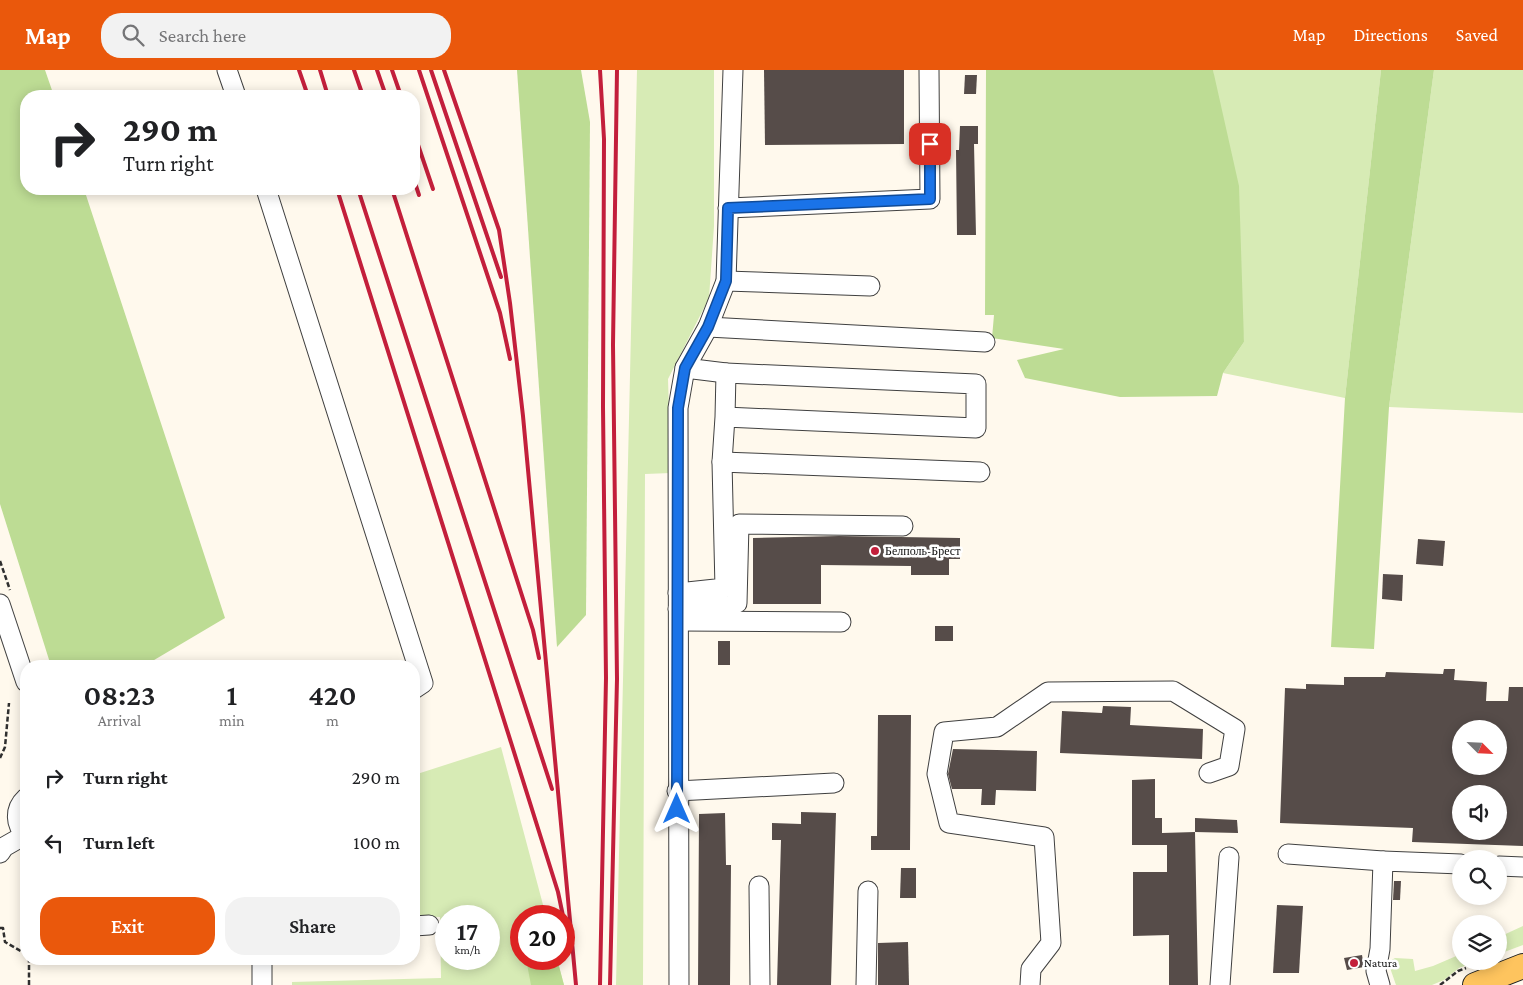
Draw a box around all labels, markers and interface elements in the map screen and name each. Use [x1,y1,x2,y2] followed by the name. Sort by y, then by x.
[101,13,451,58] search box
[119,21,147,49] icon: search
[25,22,71,49] text: Map
[159,25,246,46] text: Search here
[1293,25,1325,45] text: Map
[1353,25,1428,45] text: Directions
[1456,25,1498,45] text: Saved
[40,110,105,175] icon: right
[123,110,217,149] text: 290 m
[909,123,951,165] pin
[916,130,944,158] icon: arrive
[123,151,214,176] text: Turn right
[885,544,961,558] place label: Белполь-Брест
[869,545,881,557] marker: Белполь-Брест
[84,678,155,711] text: 08:23
[226,678,237,711] text: 1
[308,678,356,711] text: 420
[98,712,141,729] text: Arrival
[219,712,245,729] text: min
[326,712,339,729] text: m
[1452,720,1508,775] north arrow
[1452,720,1507,970] map controls
[40,764,68,792] icon: right
[83,767,168,788] text: Turn right
[352,767,400,788] text: 290 m
[650,782,702,834] position arrow
[1452,785,1507,840] button: sound
[40,829,68,857] icon: left
[83,832,155,853] text: Turn left
[353,832,400,853] text: 100 m
[1452,850,1507,905] button: search
[40,897,215,955] button: Exit
[225,897,400,955] button: Share
[510,905,575,970] speed limit sign: 20
[1452,915,1507,970] button: layers
[457,918,478,945] text: 17
[455,943,480,957] text: km/h
[1364,956,1398,970] place label: Natura
[1348,957,1360,969] marker: Natura

